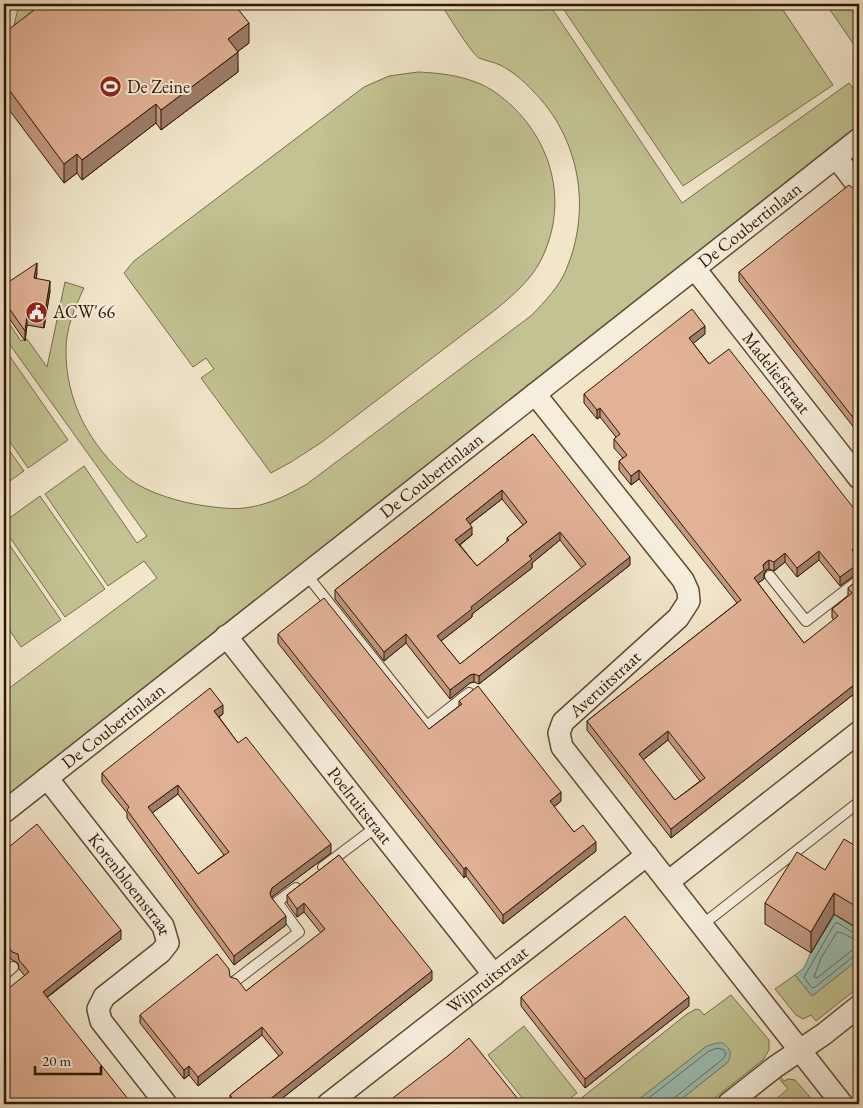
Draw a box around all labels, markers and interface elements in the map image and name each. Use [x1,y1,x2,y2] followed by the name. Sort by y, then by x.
[99,75,123,99] sports icon: De Zeine
[127,75,190,98] place label: De Zeine
[693,176,806,273] street label: De Coubertinlaan
[25,300,49,324] public building icon: ACW'66
[52,300,115,323] place label: ACW'66
[738,327,816,419] street label: Madeliefstraat
[375,427,488,523] street label: De Coubertinlaan
[563,645,646,723] street label: Averuitstraat
[56,677,170,774] street label: De Coubertinlaan
[323,762,398,849] street label: Poelruitstraat
[83,828,177,938] street label: Korenbloemstraat
[442,940,533,1018] street label: Wijnruitstraat
[35,1043,101,1075] scale bar
[42,1051,71,1070] text: 20 m

